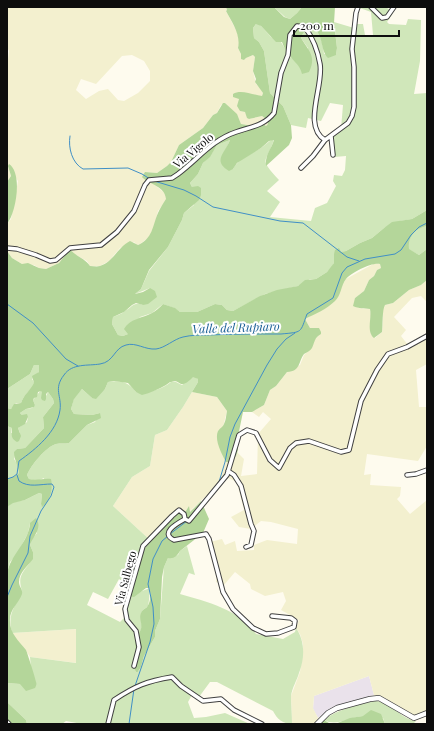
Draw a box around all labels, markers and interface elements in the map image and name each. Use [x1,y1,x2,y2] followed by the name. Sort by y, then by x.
[294,12,399,38] scale bar
[300,17,334,33] text: 200 m
[169,129,216,172] street label: Via Vigolo
[192,317,280,337] water label: Valle del Rupiaro
[110,549,139,608] street label: Via Salbego

